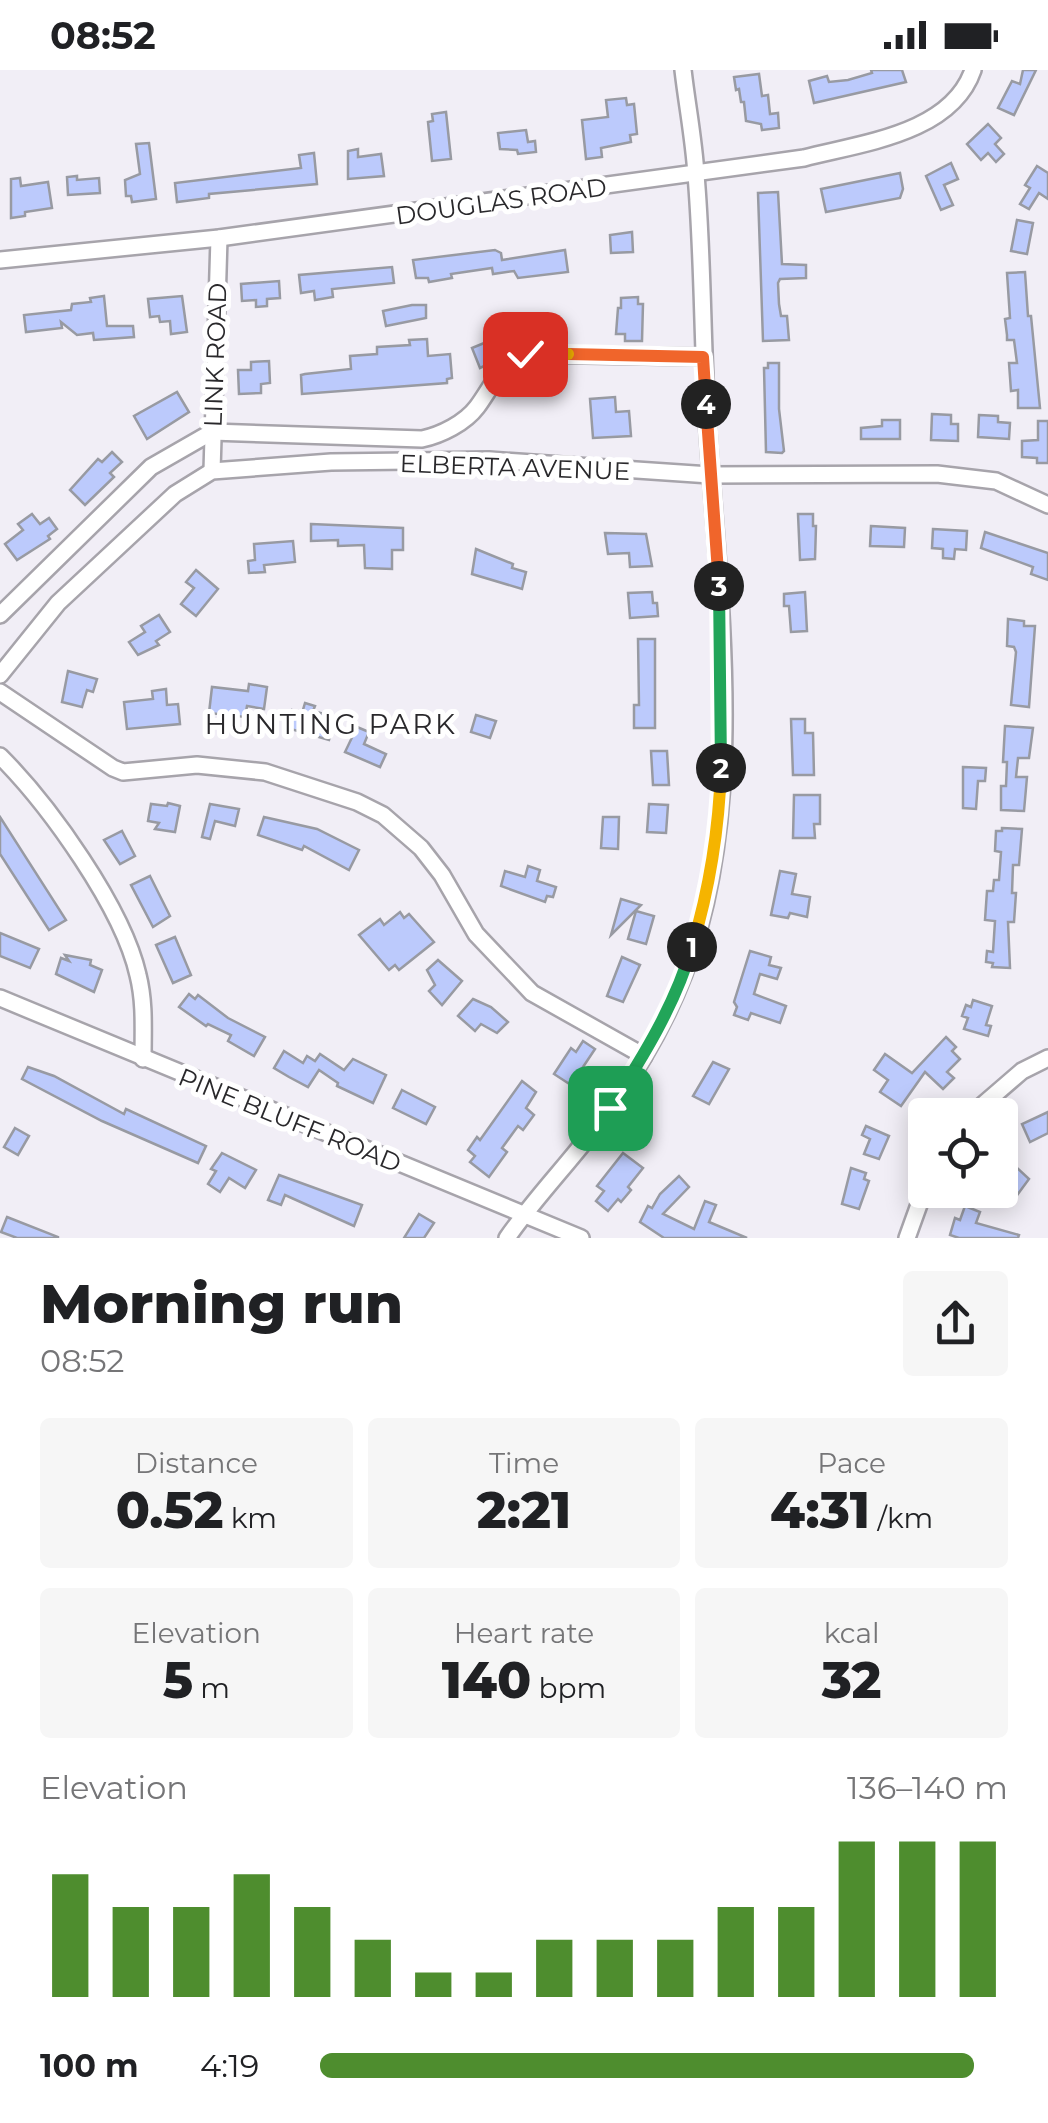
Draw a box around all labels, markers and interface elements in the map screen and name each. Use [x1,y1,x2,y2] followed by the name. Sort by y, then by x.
[50,12,156,59] text: 08:52
[394,171,608,231] street label: DOUGLAS ROAD
[197,282,233,428] street label: LINK ROAD
[483,312,568,397] pin
[498,327,553,382] icon: check
[681,379,731,429] pin: 4
[696,387,716,421] text: 4
[399,448,631,486] street label: ELBERTA AVENUE
[694,561,744,611] pin: 3
[711,569,727,603] text: 3
[204,707,458,741] district label: HUNTING PARK
[696,743,746,793] pin: 2
[713,751,729,785] text: 2
[667,922,717,972] pin: 1
[687,930,697,964] text: 1
[174,1062,406,1178] street label: PINE BLUFF ROAD
[568,1066,653,1151] pin
[583,1081,638,1136] icon: arrive
[908,1098,1018,1208] map controls
[908,1098,1018,1208] button: locate
[40,1270,403,1337] text: Morning run
[903,1271,1008,1376] button: share
[40,1341,125,1380] text: 08:52
[135,1446,258,1480] text: Distance
[489,1446,559,1480] text: Time
[817,1446,886,1480] text: Pace
[116,1480,223,1541] text: 0.52
[477,1480,571,1541] text: 2:21
[770,1480,870,1541] text: 4:31
[223,1501,277,1535] text: km
[870,1501,933,1535] text: /km
[132,1616,261,1650] text: Elevation
[454,1616,594,1650] text: Heart rate
[824,1616,880,1650] text: kcal
[163,1650,193,1711] text: 5
[442,1650,531,1711] text: 140
[822,1650,882,1711] text: 32
[193,1671,230,1705] text: m
[531,1671,606,1705] text: bpm
[40,1768,188,1807] text: Elevation
[847,1768,1008,1807] text: 136–140 m
[40,2046,139,2085] text: 100 m
[200,2046,259,2085] text: 4:19

